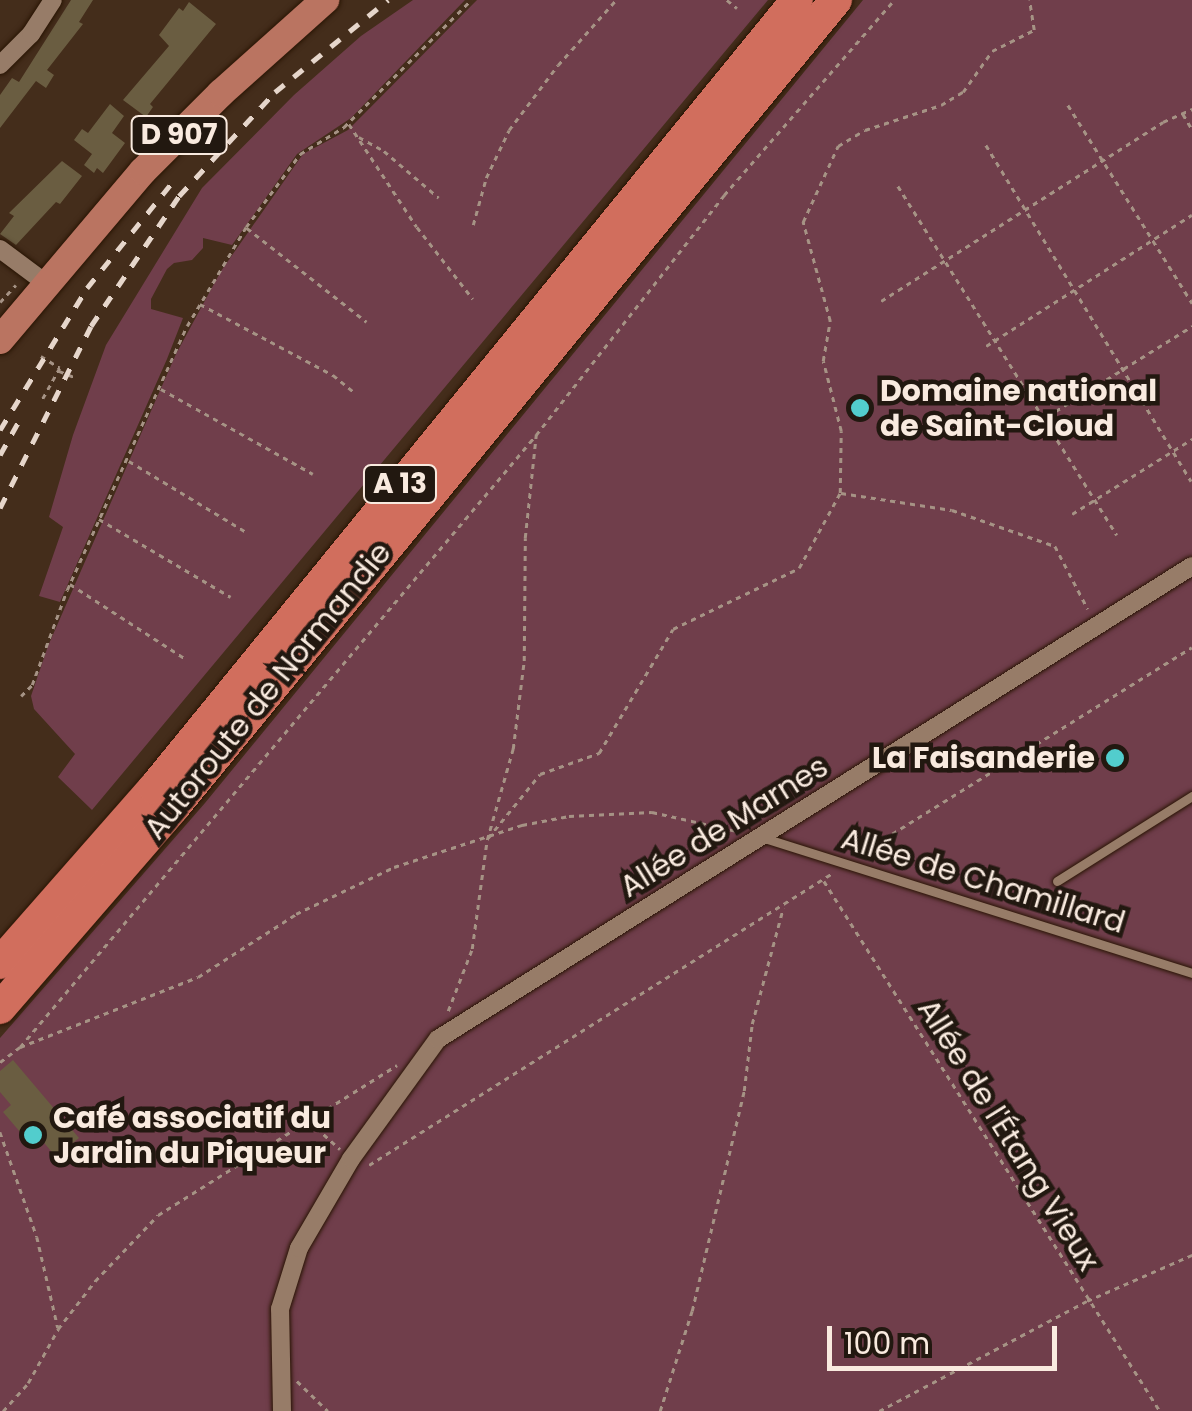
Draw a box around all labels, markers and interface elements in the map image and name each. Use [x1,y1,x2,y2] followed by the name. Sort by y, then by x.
[129,112,229,158] road number: D 907
[880,373,1157,444] place label: Domaine national de Saint-Cloud
[849,397,871,419] marker: Domaine national de Saint-Cloud
[362,461,438,507] road number: A 13
[137,535,399,847] street label: Autoroute de Normandie
[872,740,1095,776] place label: La Faisanderie
[1104,747,1126,769] marker: La Faisanderie
[614,749,834,905] street label: Allée de Marnes
[837,821,1129,941] street label: Allée de Chamillard
[910,993,1106,1277] street label: Allée de l'Étang Vieux
[53,1100,331,1170] place label: Café associatif du Jardin du Piqueur
[22,1124,44,1146] marker: Café associatif du Jardin du Piqueur
[832,1306,1062,1368] scale bar
[844,1322,930,1365] text: 100 m

